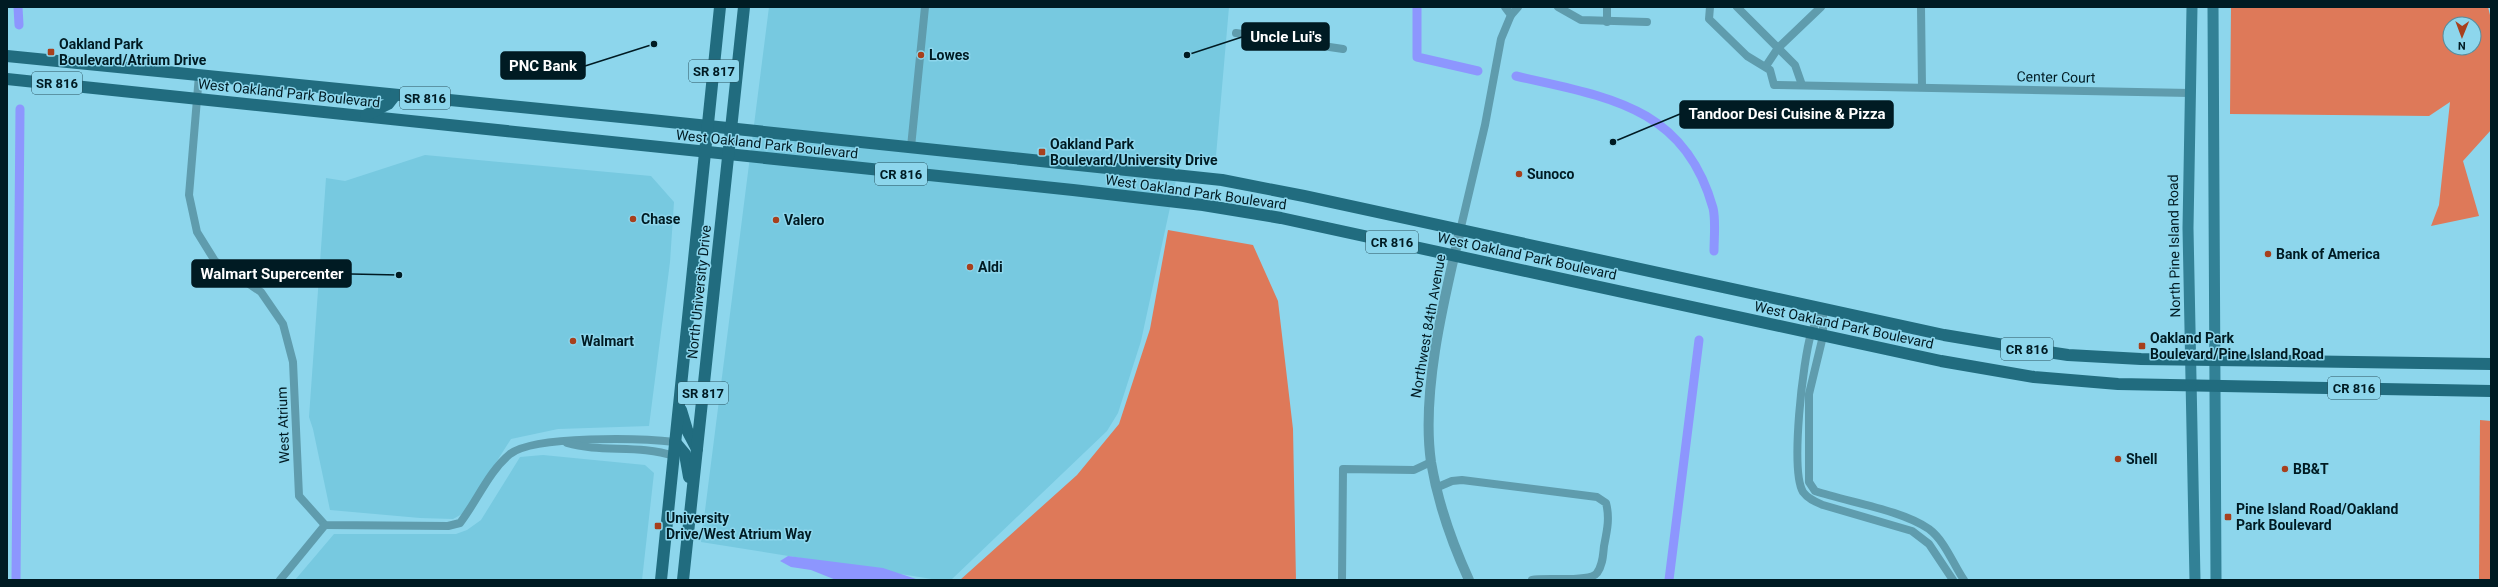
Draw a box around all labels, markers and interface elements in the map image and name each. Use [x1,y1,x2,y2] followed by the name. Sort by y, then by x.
[2442,16,2482,56] north arrow
[1242,23,1329,50] callout: Uncle Lui's
[1250,28,1322,46] text: Uncle Lui's
[59,36,207,68] place label: Oakland Park Boulevard/Atrium Drive
[2458,39,2466,52] text: N
[46,47,56,57] marker: Oakland Park Boulevard/Atrium Drive
[929,47,970,63] place label: Lowes
[916,50,926,60] marker: Lowes
[501,52,585,79] callout: PNC Bank
[509,57,578,75] text: PNC Bank
[689,60,739,82] road number: SR 817
[2016,68,2096,86] street label: Center Court
[32,72,82,94] road number: SR 816
[197,75,381,111] street label: West Oakland Park Boulevard
[400,87,450,109] road number: SR 816
[1680,101,1893,128] callout: Tandoor Desi Cuisine & Pizza
[1688,105,1886,123] text: Tandoor Desi Cuisine & Pizza
[675,126,859,162] street label: West Oakland Park Boulevard
[1050,136,1218,168] place label: Oakland Park Boulevard/University Drive
[1037,147,1047,157] marker: Oakland Park Boulevard/University Drive
[875,163,927,185] road number: CR 816
[1527,166,1575,182] place label: Sunoco
[1514,169,1524,179] marker: Sunoco
[1104,171,1288,213] street label: West Oakland Park Boulevard
[2165,174,2183,318] street label: North Pine Island Road
[641,211,681,227] place label: Chase
[784,212,825,228] place label: Valero
[628,214,638,224] marker: Chase
[771,215,781,225] marker: Valero
[684,224,714,360] street label: North University Drive
[1436,229,1618,283] street label: West Oakland Park Boulevard
[1366,231,1418,253] road number: CR 816
[2276,246,2381,262] place label: Bank of America
[2263,249,2273,259] marker: Bank of America
[1407,253,1449,399] street label: Northwest 84th Avenue
[978,259,1003,275] place label: Aldi
[192,260,351,287] callout: Walmart Supercenter
[965,262,975,272] marker: Aldi
[200,265,344,283] text: Walmart Supercenter
[1753,298,1935,352] street label: West Oakland Park Boulevard
[2150,330,2324,362] place label: Oakland Park Boulevard/Pine Island Road
[581,333,634,349] place label: Walmart
[568,336,578,346] marker: Walmart
[2001,338,2053,360] road number: CR 816
[2137,341,2147,351] marker: Oakland Park Boulevard/Pine Island Road
[2328,377,2380,399] road number: CR 816
[678,382,728,404] road number: SR 817
[274,386,292,464] street label: West Atrium
[2126,451,2157,467] place label: Shell
[2113,454,2123,464] marker: Shell
[2293,461,2329,477] place label: BB&T
[2280,464,2290,474] marker: BB&T
[2236,501,2398,533] place label: Pine Island Road/Oakland Park Boulevard
[666,510,812,542] place label: University Drive/West Atrium Way
[2223,512,2233,522] marker: Pine Island Road/Oakland Park Boulevard
[653,521,663,531] marker: University Drive/West Atrium Way

